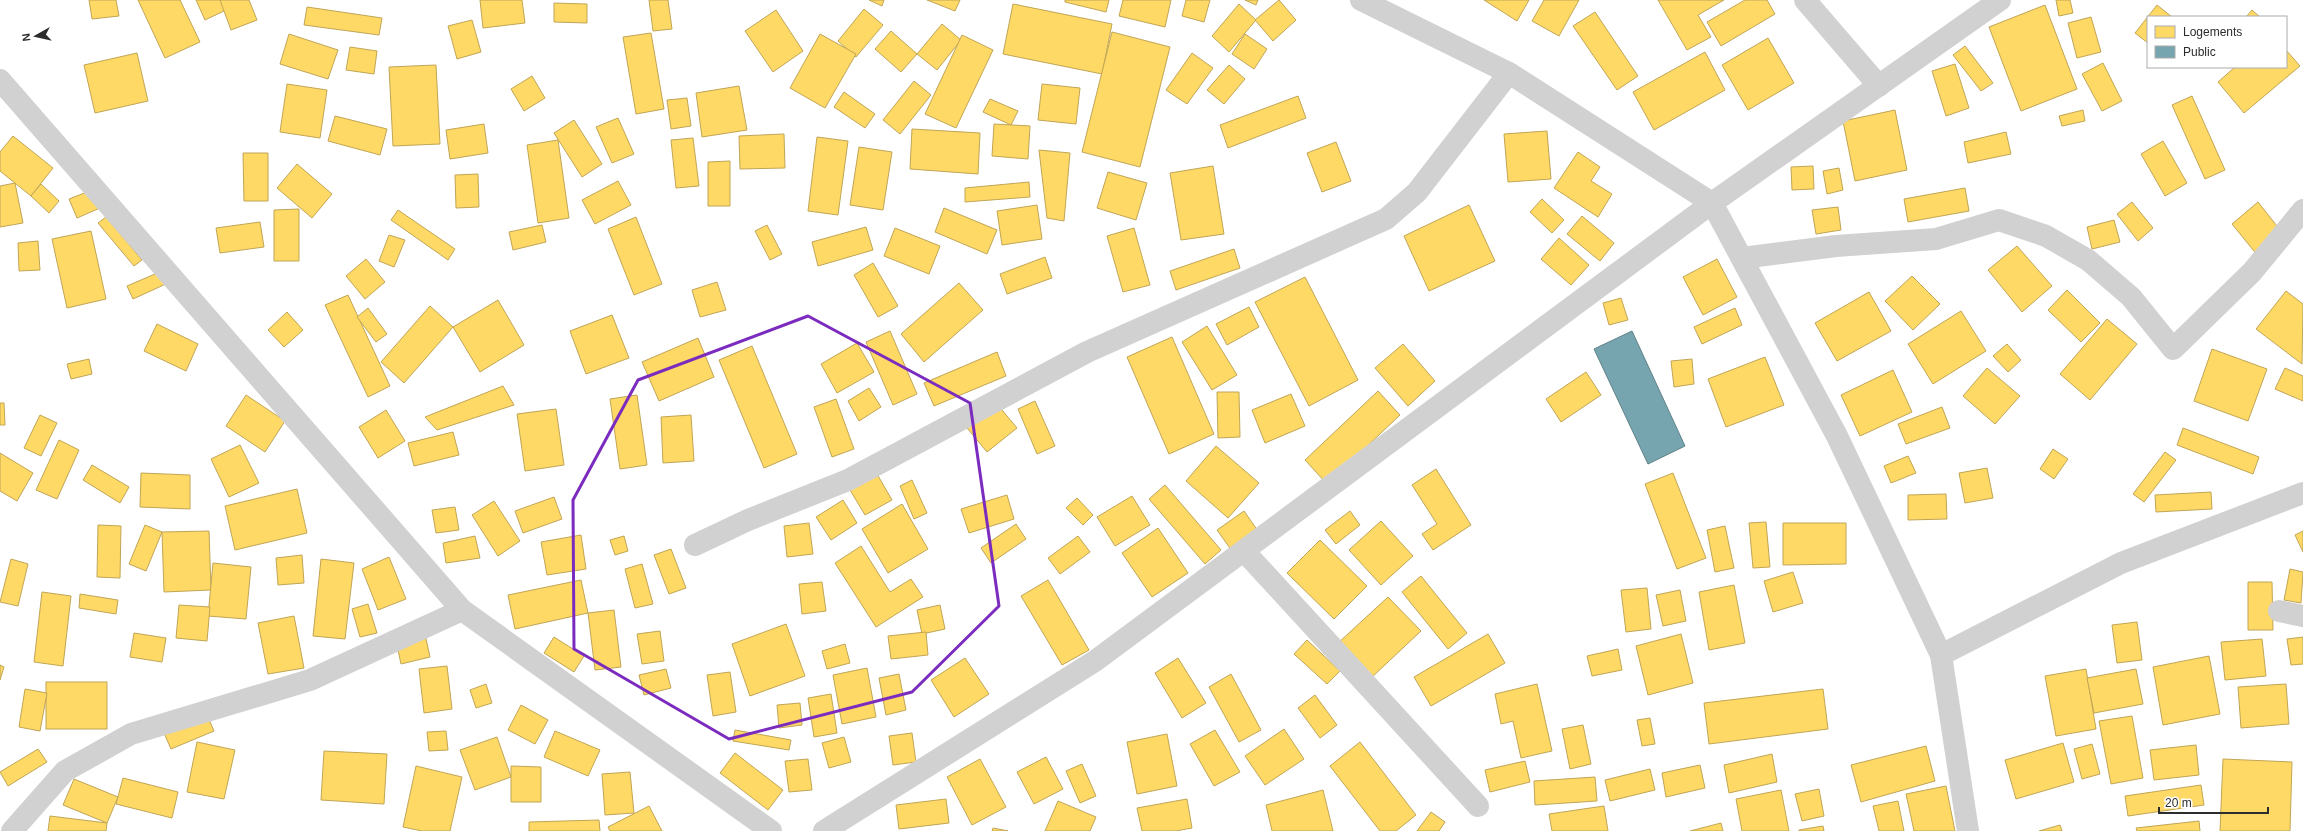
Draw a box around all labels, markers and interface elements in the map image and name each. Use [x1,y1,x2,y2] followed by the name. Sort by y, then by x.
[16,16,56,56] north arrow
[2147,16,2287,68] legend
[2183,25,2242,39] text: Logements
[20,33,33,42] text: N
[2183,45,2216,59] text: Public
[2159,789,2268,815] scale bar
[2165,796,2192,810] text: 20 m

